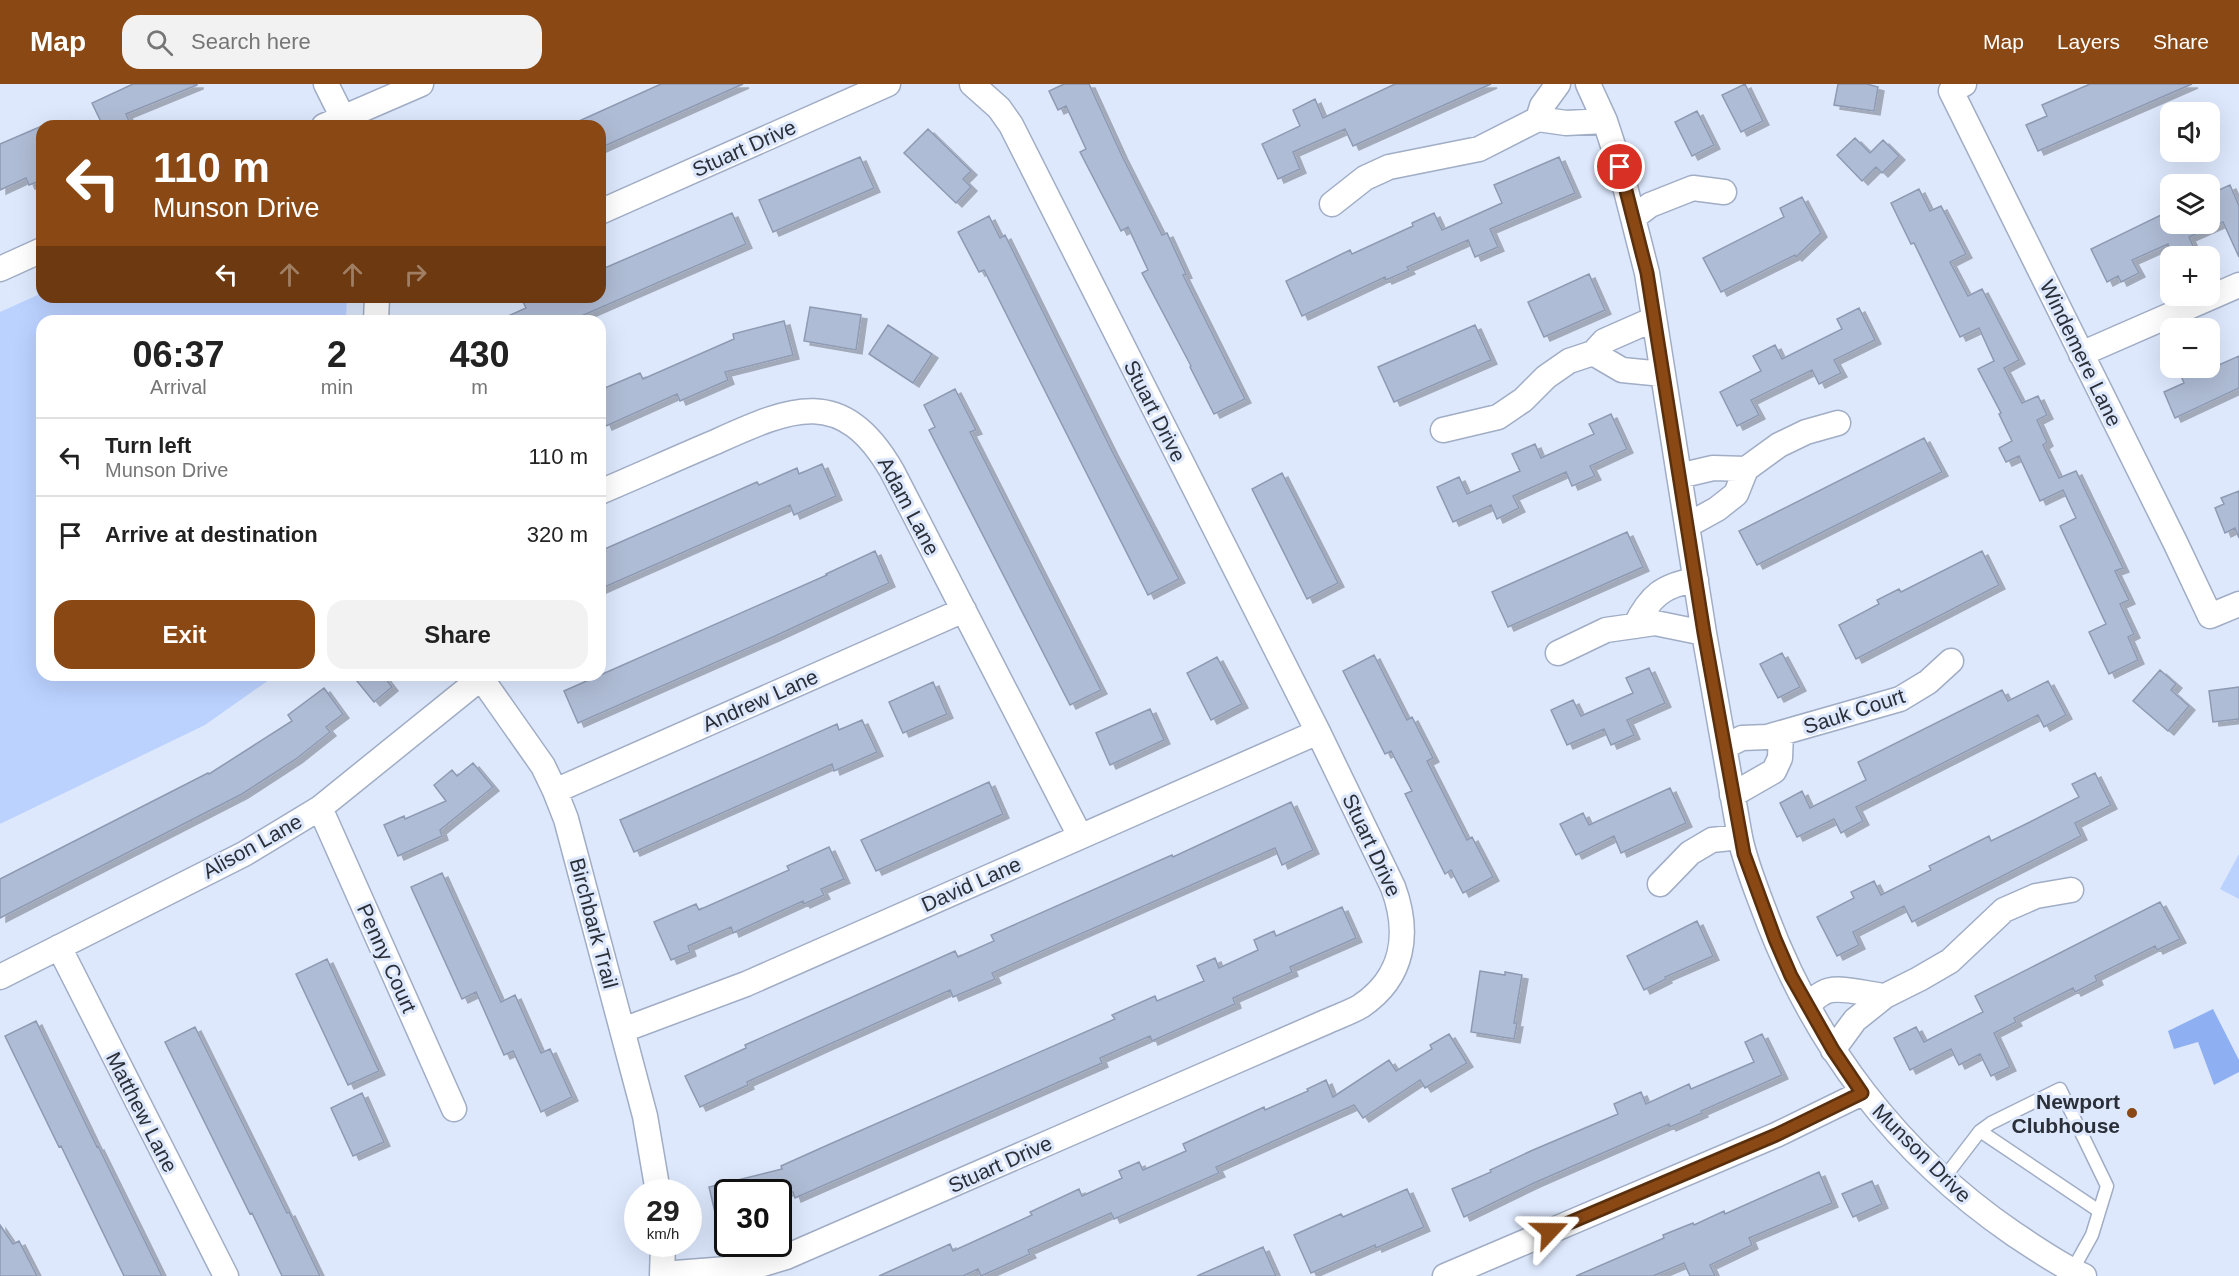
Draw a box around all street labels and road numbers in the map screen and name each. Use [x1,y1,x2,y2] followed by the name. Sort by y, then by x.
[689,115,799,181] street label: Stuart Drive
[2036,276,2126,430] street label: Windemere Lane
[1120,356,1190,466] street label: Stuart Drive
[874,453,944,559] street label: Adam Lane
[699,664,821,736] street label: Andrew Lane
[1800,684,1908,738] street label: Sauk Court
[1338,790,1406,900] street label: Stuart Drive
[198,809,306,883] street label: Alison Lane
[918,852,1024,916] street label: David Lane
[566,855,622,991] street label: Birchbark Trail
[353,900,421,1016] street label: Penny Court
[102,1048,182,1176] street label: Matthew Lane
[1868,1099,1976,1207] street label: Munson Drive
[945,1131,1055,1197] street label: Stuart Drive

